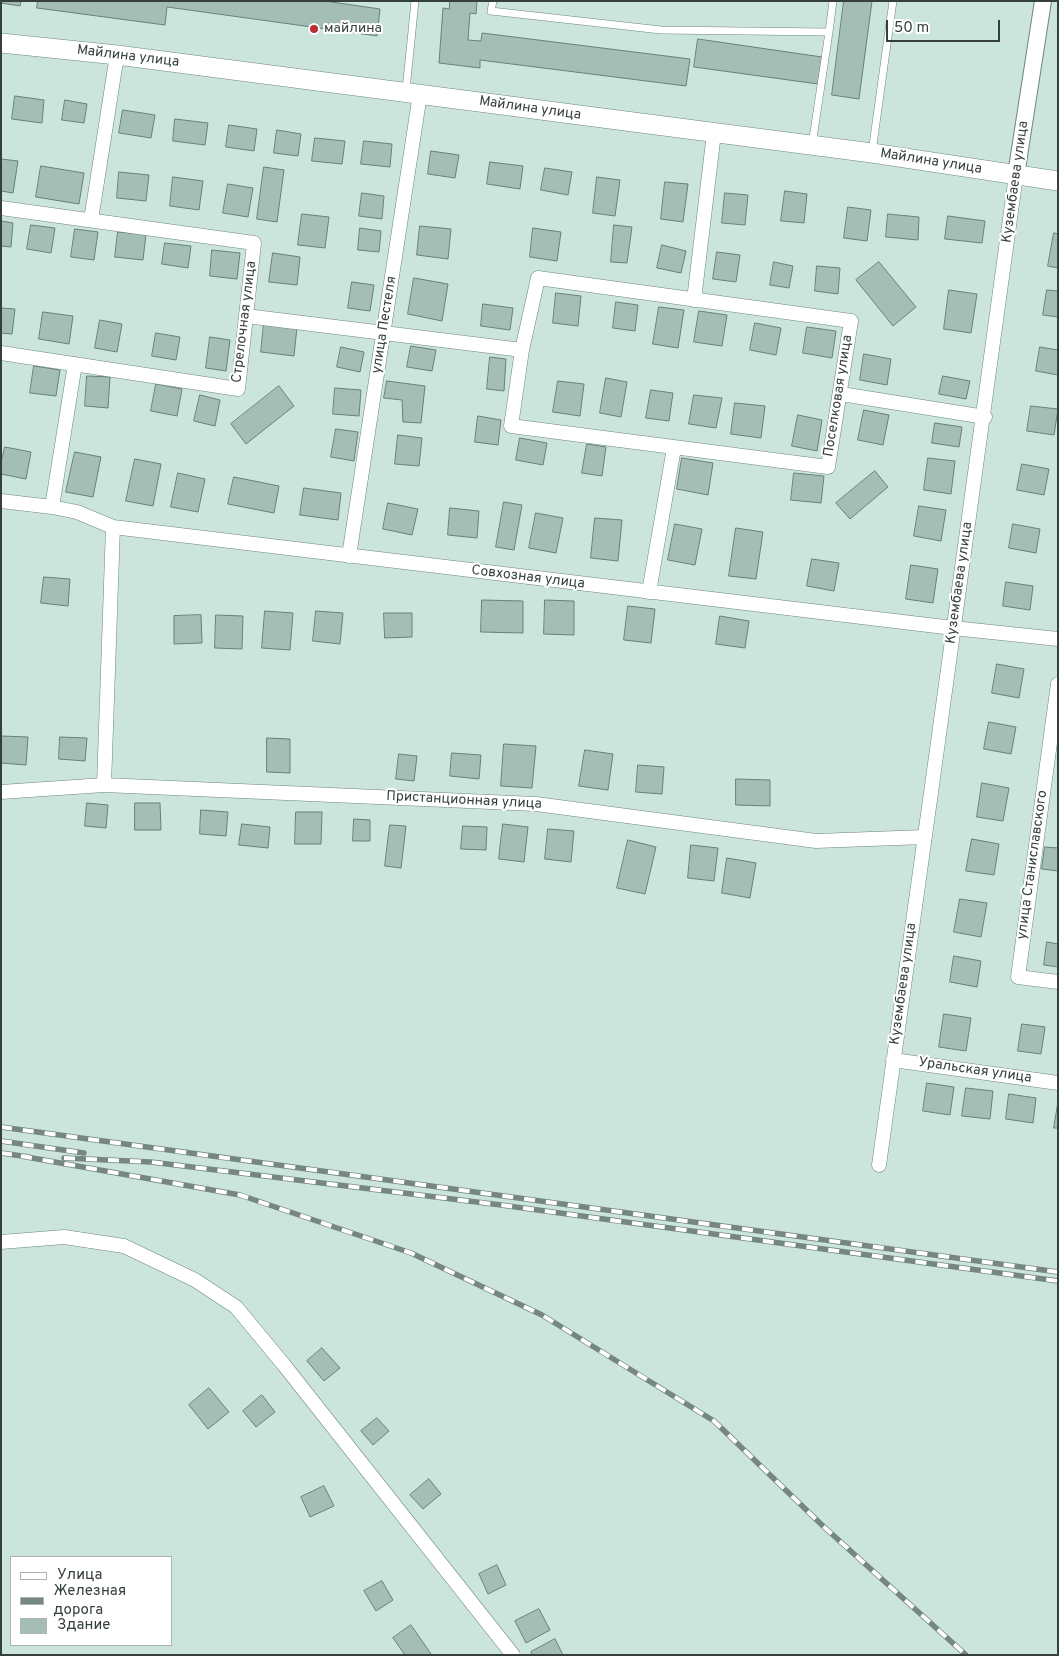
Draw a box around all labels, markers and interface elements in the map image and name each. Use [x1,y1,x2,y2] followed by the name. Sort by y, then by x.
[889,10,1003,42] scale bar
[894,19,929,38] text: 50 m
[324,21,382,37] place label: майлина
[308,23,320,35] marker: майлина
[76,42,180,72] street label: Майлина улица
[478,94,582,124] street label: Майлина улица
[999,120,1033,244] street label: Кузембаева улица
[879,146,983,178] street label: Майлина улица
[229,260,261,384] street label: Стрелочная улица
[369,275,401,375] street label: улица Пестеля
[821,334,857,458] street label: Поселковая улица
[943,521,977,645] street label: Кузембаева улица
[470,563,586,593] street label: Совхозная улица
[386,789,542,813] street label: Пристанционная улица
[1014,789,1052,941] street label: улица Станиславского
[887,922,921,1046] street label: Кузембаева улица
[917,1055,1033,1087] street label: Уральская улица
[10,1556,172,1646] legend
[57,1566,102,1585] text: Улица
[54,1582,126,1620] text: Железная дорога
[57,1616,110,1635] text: Здание

